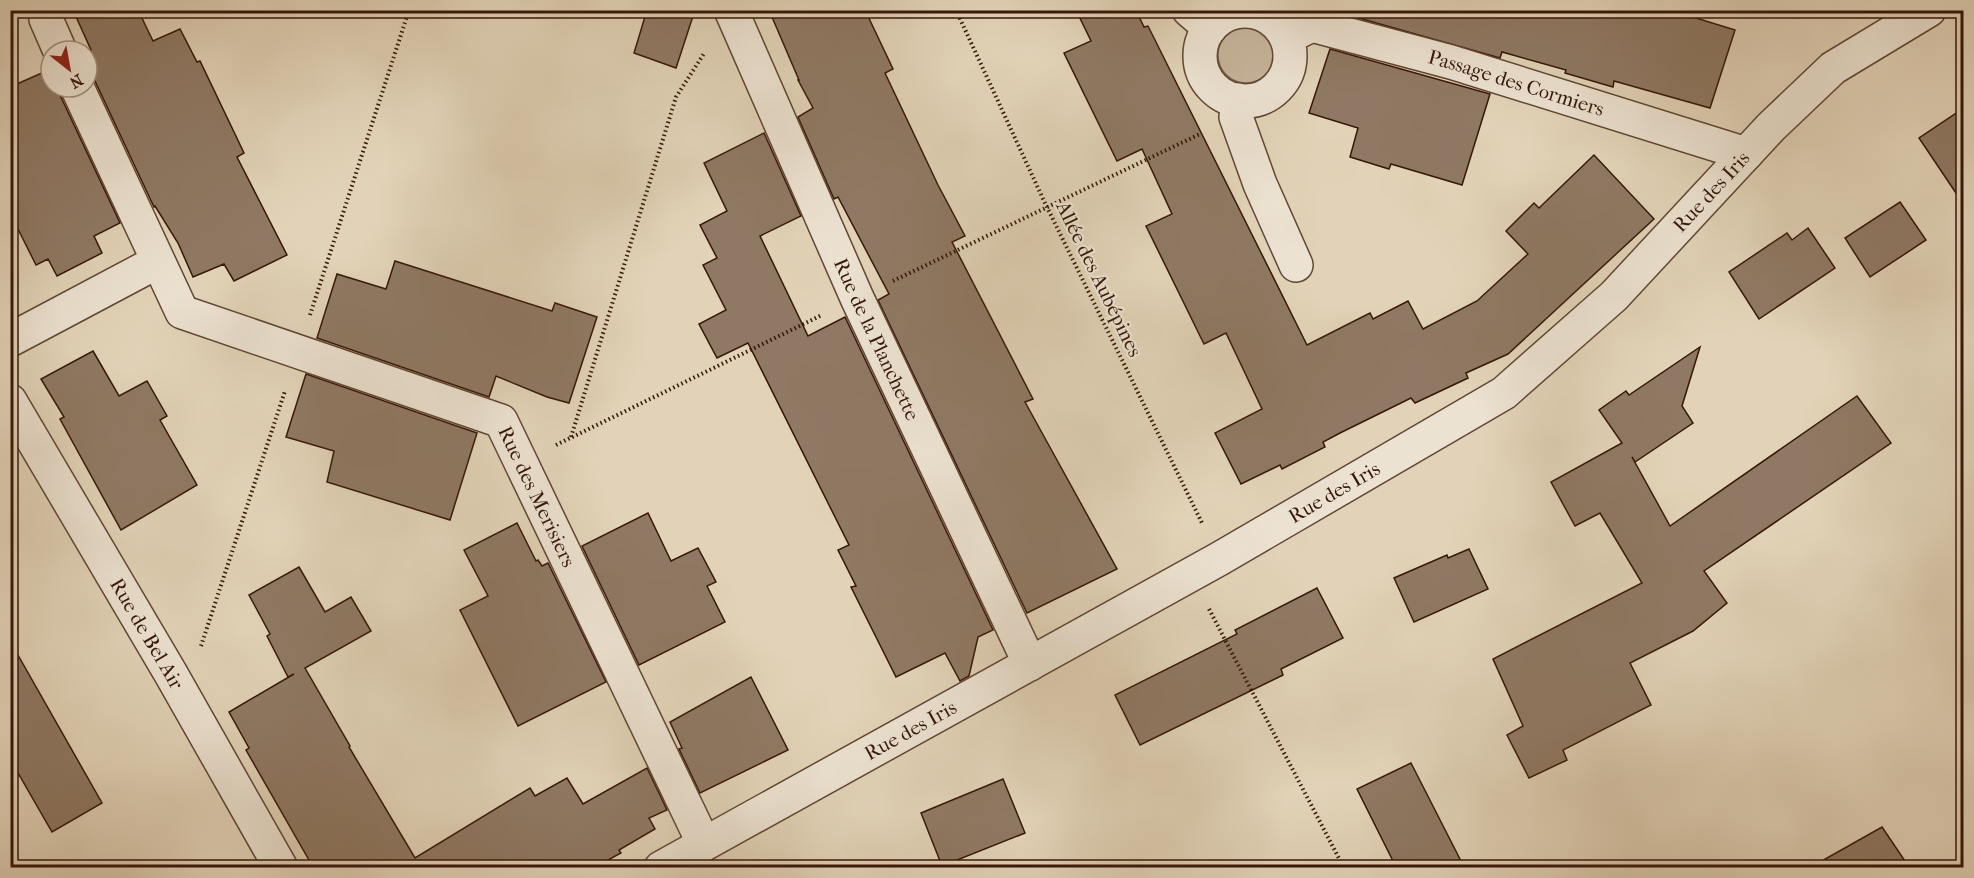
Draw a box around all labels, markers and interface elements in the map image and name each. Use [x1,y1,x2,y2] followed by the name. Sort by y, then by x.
[39,39,99,99] north arrow
[1426,45,1607,121] street label: Passage des Cormiers
[66,70,87,93] text: N
[1668,146,1754,237] street label: Rue des Iris
[1051,197,1147,361] street label: Allée des Aubépines
[829,255,925,424] street label: Rue de la Planchette
[494,422,581,571] street label: Rue des Merisiers
[1284,456,1384,528] street label: Rue des Iris
[106,574,189,694] street label: Rue de Bel Air
[860,695,960,765] street label: Rue des Iris

